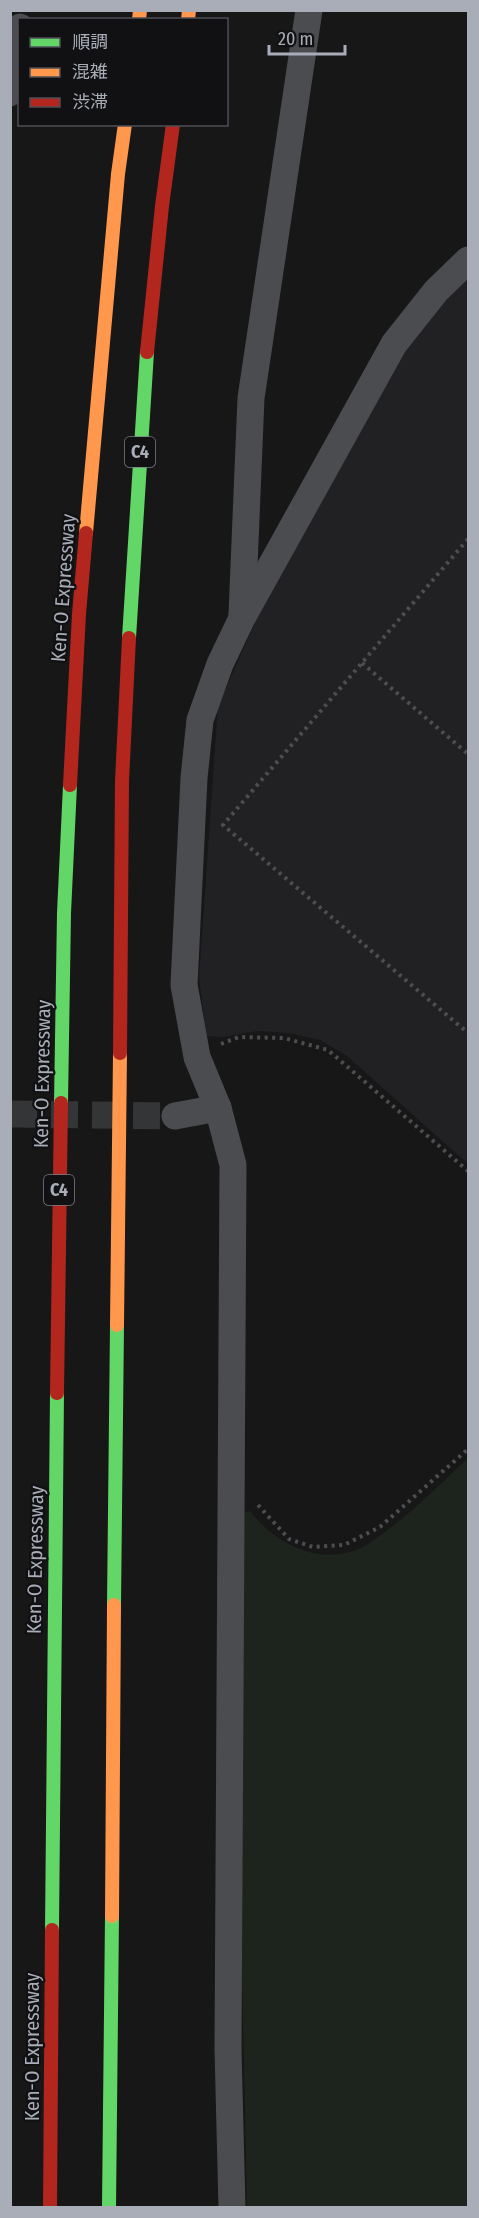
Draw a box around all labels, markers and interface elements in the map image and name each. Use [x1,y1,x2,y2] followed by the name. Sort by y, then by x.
[18,18,228,126] legend
[269,18,346,56] scale bar
[278,28,313,50] text: 20 m
[72,31,108,53] text: 順調
[72,61,108,83] text: 混雑
[72,91,108,113] text: 渋滞
[125,437,155,467] road number: C4
[46,513,80,663] street label: Ken-O Expressway
[29,1000,55,1148] street label: Ken-O Expressway
[44,1175,74,1205] road number: C4
[22,1486,48,1634] street label: Ken-O Expressway
[20,1973,44,2121] street label: Ken-O Expressway

